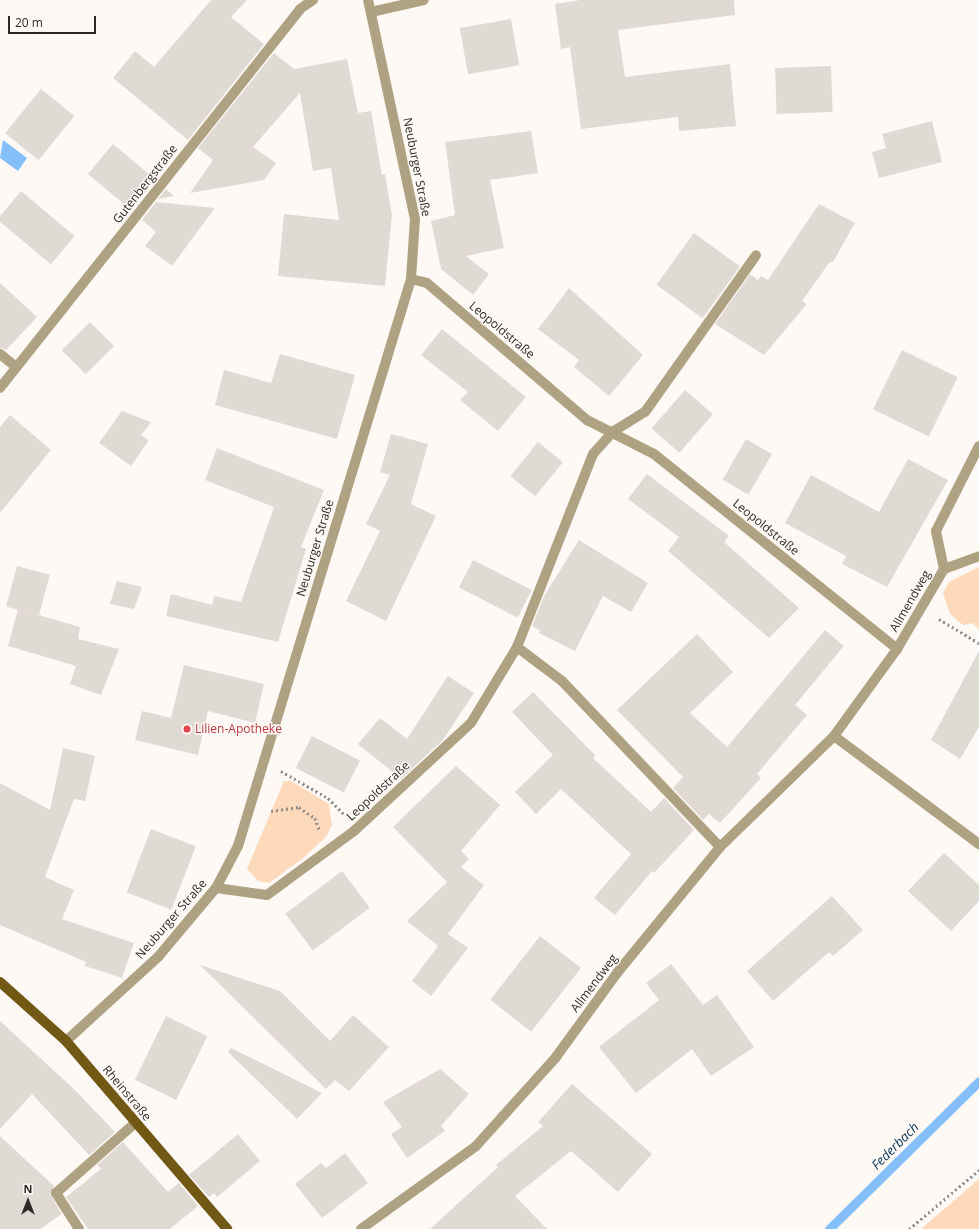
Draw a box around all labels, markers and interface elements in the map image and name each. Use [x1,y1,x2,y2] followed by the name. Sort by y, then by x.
[10,8,98,34] scale bar
[15,14,43,31] text: 20 m
[400,116,434,218] street label: Neuburger Straße
[110,142,180,226] street label: Gutenbergstraße
[466,298,538,362] street label: Leopoldstraße
[730,496,802,558] street label: Leopoldstraße
[293,498,337,598] street label: Neuburger Straße
[887,568,933,634] street label: Allmendweg
[195,722,282,736] place label: Lilien-Apotheke
[182,724,192,734] marker: Lilien-Apotheke
[343,758,413,824] street label: Leopoldstraße
[133,876,209,962] street label: Neuburger Straße
[568,951,620,1015] street label: Allmendweg
[100,1062,154,1124] street label: Rheinstraße
[868,1119,922,1173] water label: Federbach
[8,1181,48,1221] north arrow
[24,1181,32,1196] text: N

